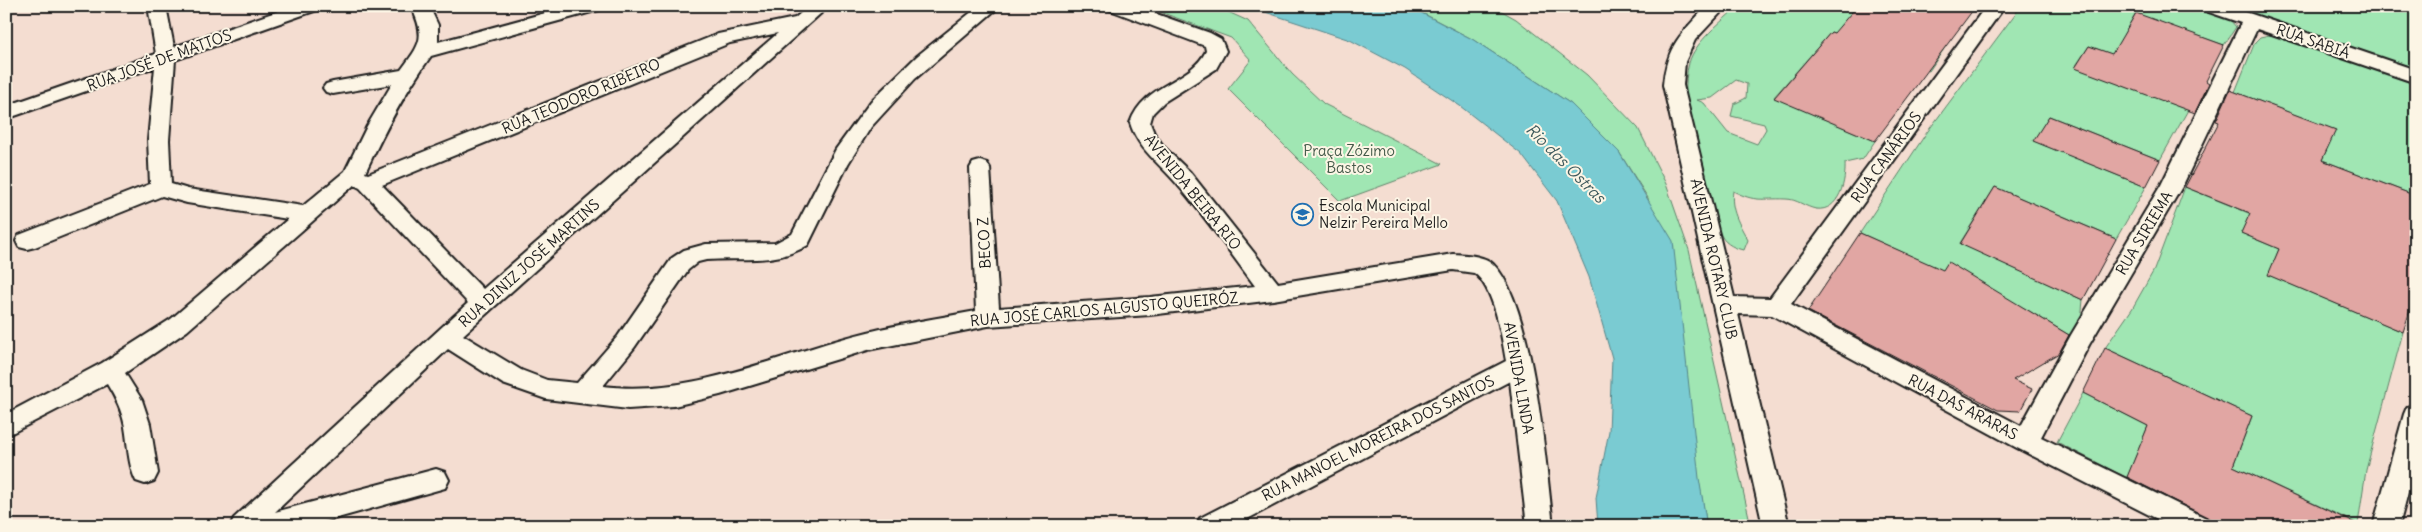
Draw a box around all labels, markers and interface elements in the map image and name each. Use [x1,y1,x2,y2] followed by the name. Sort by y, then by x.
[2274,20,2353,63] street label: RUA SABIÁ
[84,25,234,95] street label: RUA JOSÉ DE MATTOS
[499,54,663,138] street label: RUA TEODORO RIBEIRO
[1846,108,1926,206] street label: RUA CANÁRIOS
[1522,119,1610,207] water label: Rio das Ostras
[1140,130,1246,254] street label: AVENIDA BEIRA RIO
[1303,141,1395,177] park label: Praça Zózimo Bastos
[1686,177,1742,341] street label: AVENIDA ROTARY CLUB
[2112,187,2177,278] street label: RUA SIRIEMA
[455,195,603,331] street label: RUA DINIZ JOSÉ MARTINS
[1319,196,1448,232] place label: Escola Municipal Nelzir Pereira Mello
[1291,202,1315,226] school or university icon: Escola Municipal Nelzir Pereira Mello
[973,216,995,269] street label: BECO Z
[969,287,1239,330] street label: RUA JOSÉ CARLOS ALGUSTO QUEIRÓZ
[1500,320,1538,436] street label: AVENIDA LINDA
[1905,370,2021,444] street label: RUA DAS ARARAS
[1258,371,1498,505] street label: RUA MANOEL MOREIRA DOS SANTOS

